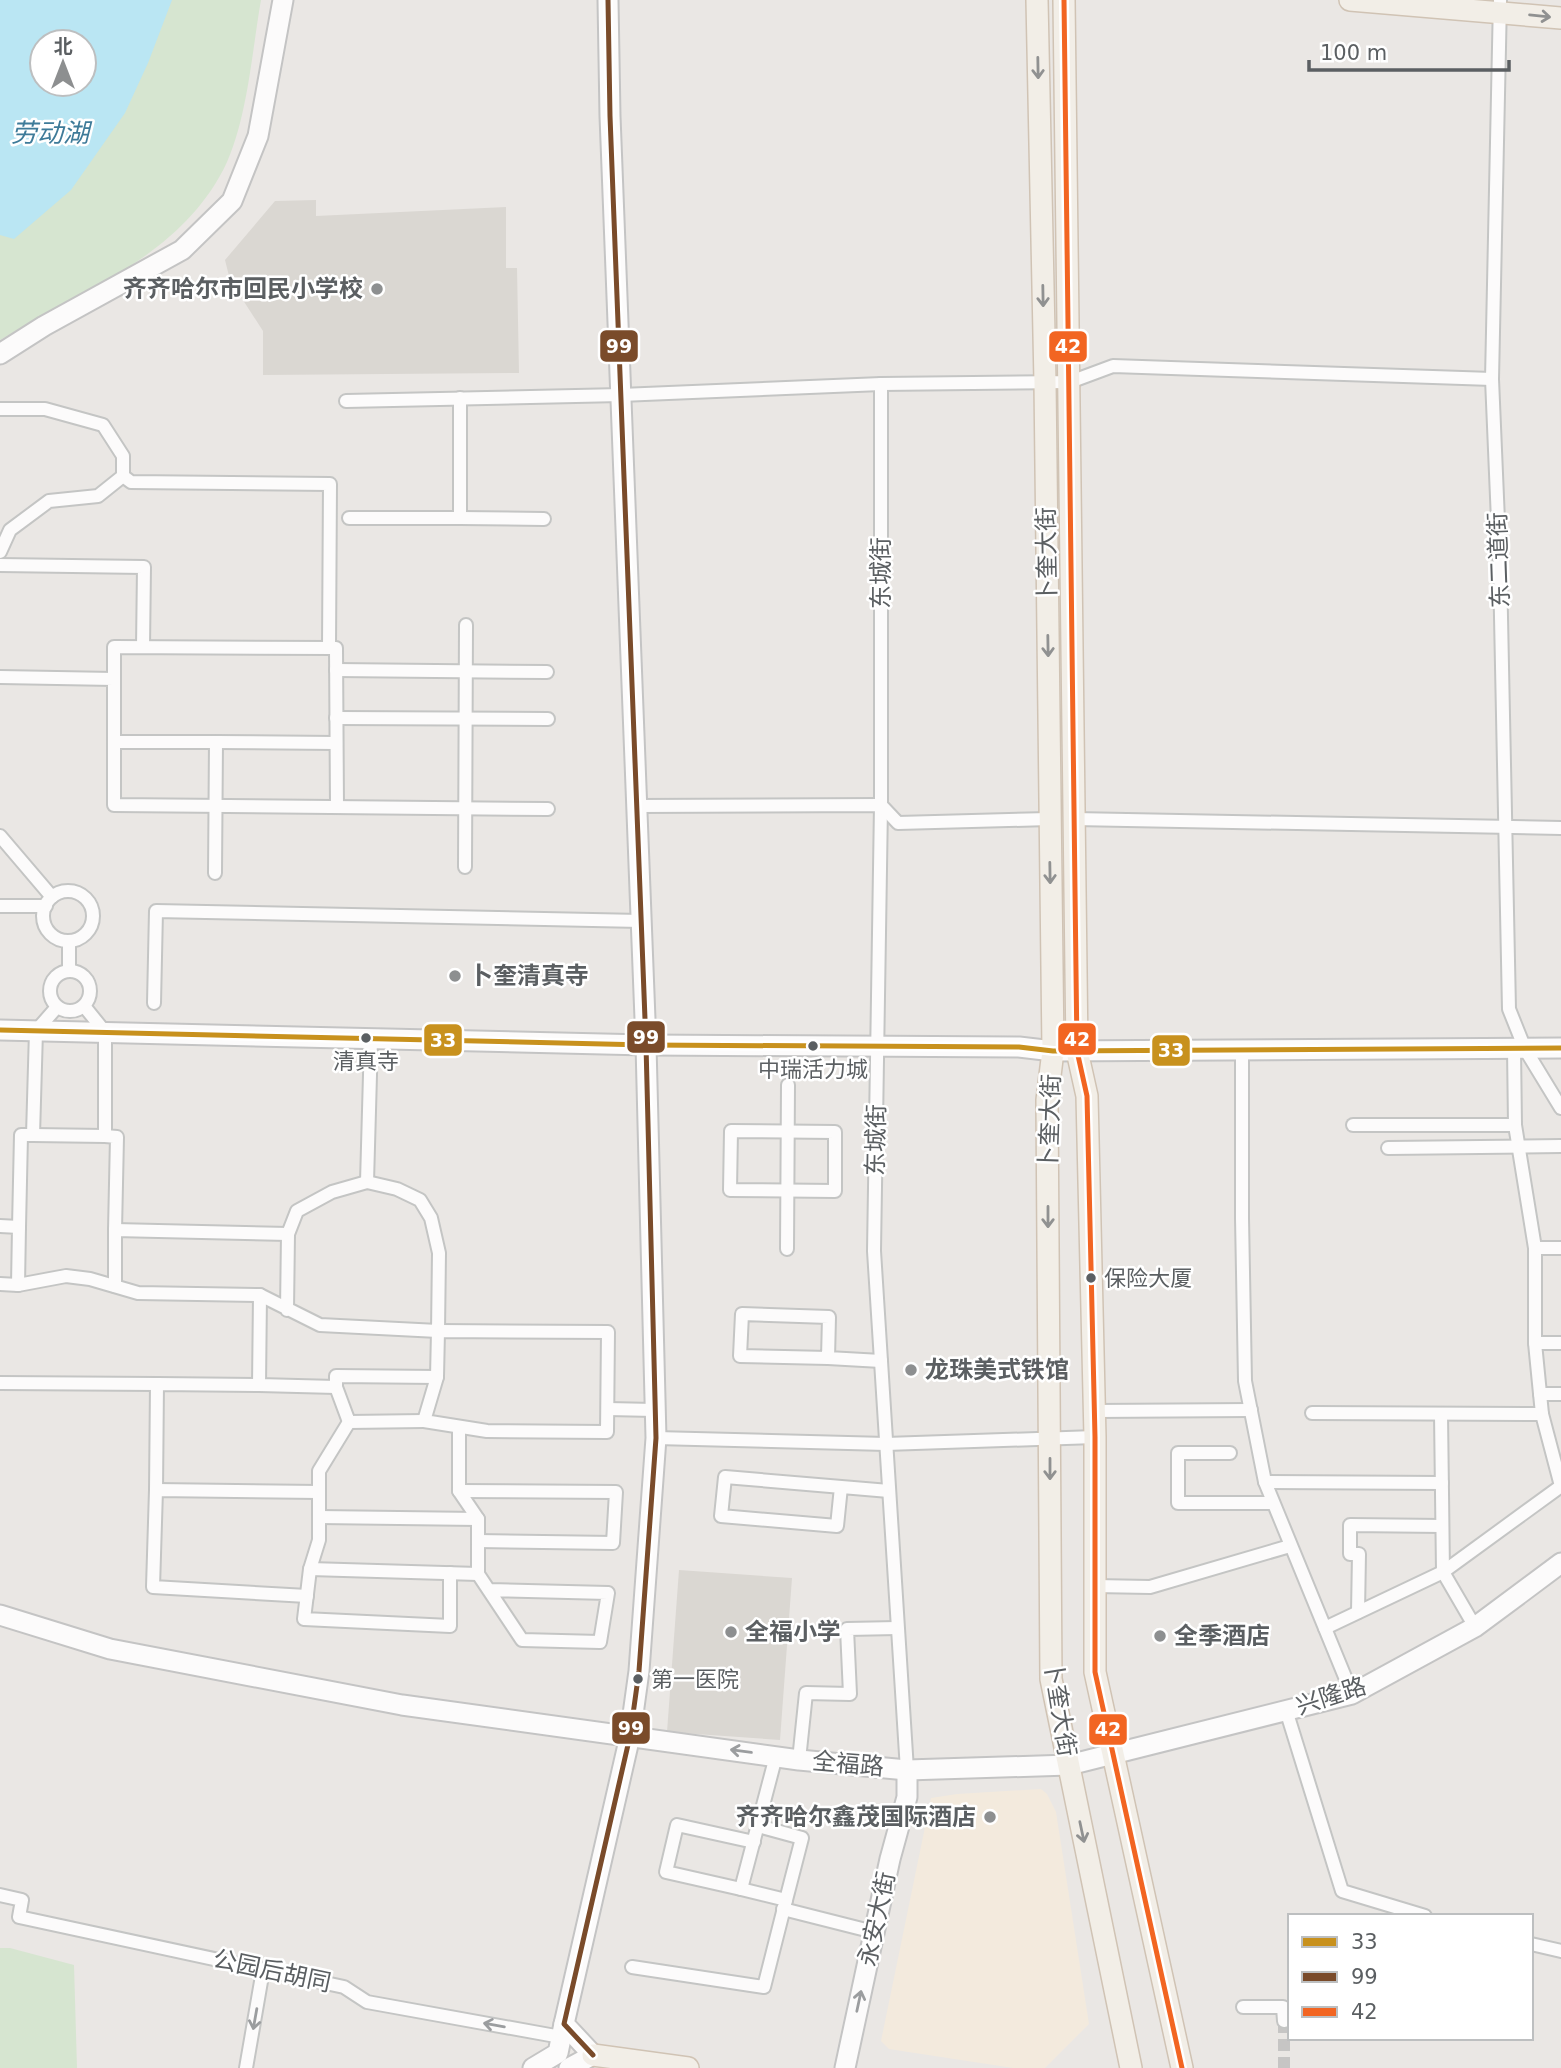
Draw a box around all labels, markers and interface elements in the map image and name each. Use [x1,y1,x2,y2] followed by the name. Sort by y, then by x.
[1528,10,1551,23] one-way arrow
[28,28,98,98] north arrow
[1309,28,1508,72] scale bar
[53,35,73,57] text: 北
[1320,41,1387,65] text: 100 m
[1032,56,1045,79] one-way arrow
[11,118,93,148] water label: 劳动湖
[123,275,363,303] place label: 齐齐哈尔市回民小学校
[369,281,385,297] marker: 齐齐哈尔市回民小学校
[1036,284,1050,307] one-way arrow
[599,329,639,363] line badge: 99
[1048,330,1088,363] line badge: 42
[606,335,632,357] text: 99
[1055,335,1081,357] text: 42
[1032,507,1062,603] street label: 卜奎大街
[1483,512,1515,608] street label: 东二道街
[867,537,895,609] street label: 东城街
[1041,634,1054,657] one-way arrow
[1043,861,1057,884] one-way arrow
[469,962,589,990] place label: 卜奎清真寺
[447,968,463,984] marker: 卜奎清真寺
[626,1020,666,1054] line badge: 99
[1057,1022,1097,1056] line badge: 42
[423,1023,463,1057] line badge: 33
[633,1026,659,1048] text: 99
[1064,1028,1090,1050] text: 42
[430,1029,456,1051] text: 33
[359,1031,373,1045] marker: 清真寺
[1151,1034,1191,1067] line badge: 33
[806,1039,820,1053] marker: 中瑞活力城
[1158,1039,1184,1061] text: 33
[333,1049,399,1074] place label: 清真寺
[758,1057,868,1082] place label: 中瑞活力城
[1034,1074,1066,1170] street label: 卜奎大街
[861,1104,891,1176] street label: 东城街
[1041,1205,1055,1228] one-way arrow
[1104,1266,1192,1291] place label: 保险大厦
[1084,1271,1098,1285] marker: 保险大厦
[925,1356,1069,1384] place label: 龙珠美式铁馆
[903,1362,919,1378] marker: 龙珠美式铁馆
[1043,1457,1057,1480] one-way arrow
[745,1618,841,1646] place label: 全福小学
[1174,1622,1270,1650] place label: 全季酒店
[723,1624,739,1640] marker: 全福小学
[1152,1628,1168,1644] marker: 全季酒店
[1039,1659,1081,1759] street label: 卜奎大街
[651,1667,739,1692] place label: 第一医院
[631,1672,645,1686] marker: 第一医院
[1292,1672,1370,1720] street label: 兴隆路
[611,1711,651,1745] line badge: 99
[1088,1713,1128,1746] line badge: 42
[618,1717,644,1739] text: 99
[1095,1718,1121,1740] text: 42
[730,1745,753,1758] one-way arrow
[811,1747,885,1781] street label: 全福路
[736,1803,976,1831] place label: 齐齐哈尔鑫茂国际酒店
[982,1809,998,1825] marker: 齐齐哈尔鑫茂国际酒店
[1076,1820,1090,1843] one-way arrow
[853,1869,901,1969] street label: 永安大街
[1288,1914,1533,2040] legend
[1351,1930,1378,1954] text: 33
[210,1945,334,1997] street label: 公园后胡同
[1351,1965,1378,1989] text: 99
[853,1990,867,2013] one-way arrow
[1351,2000,1378,2024] text: 42
[248,2007,261,2030] one-way arrow
[483,2018,506,2031] one-way arrow

